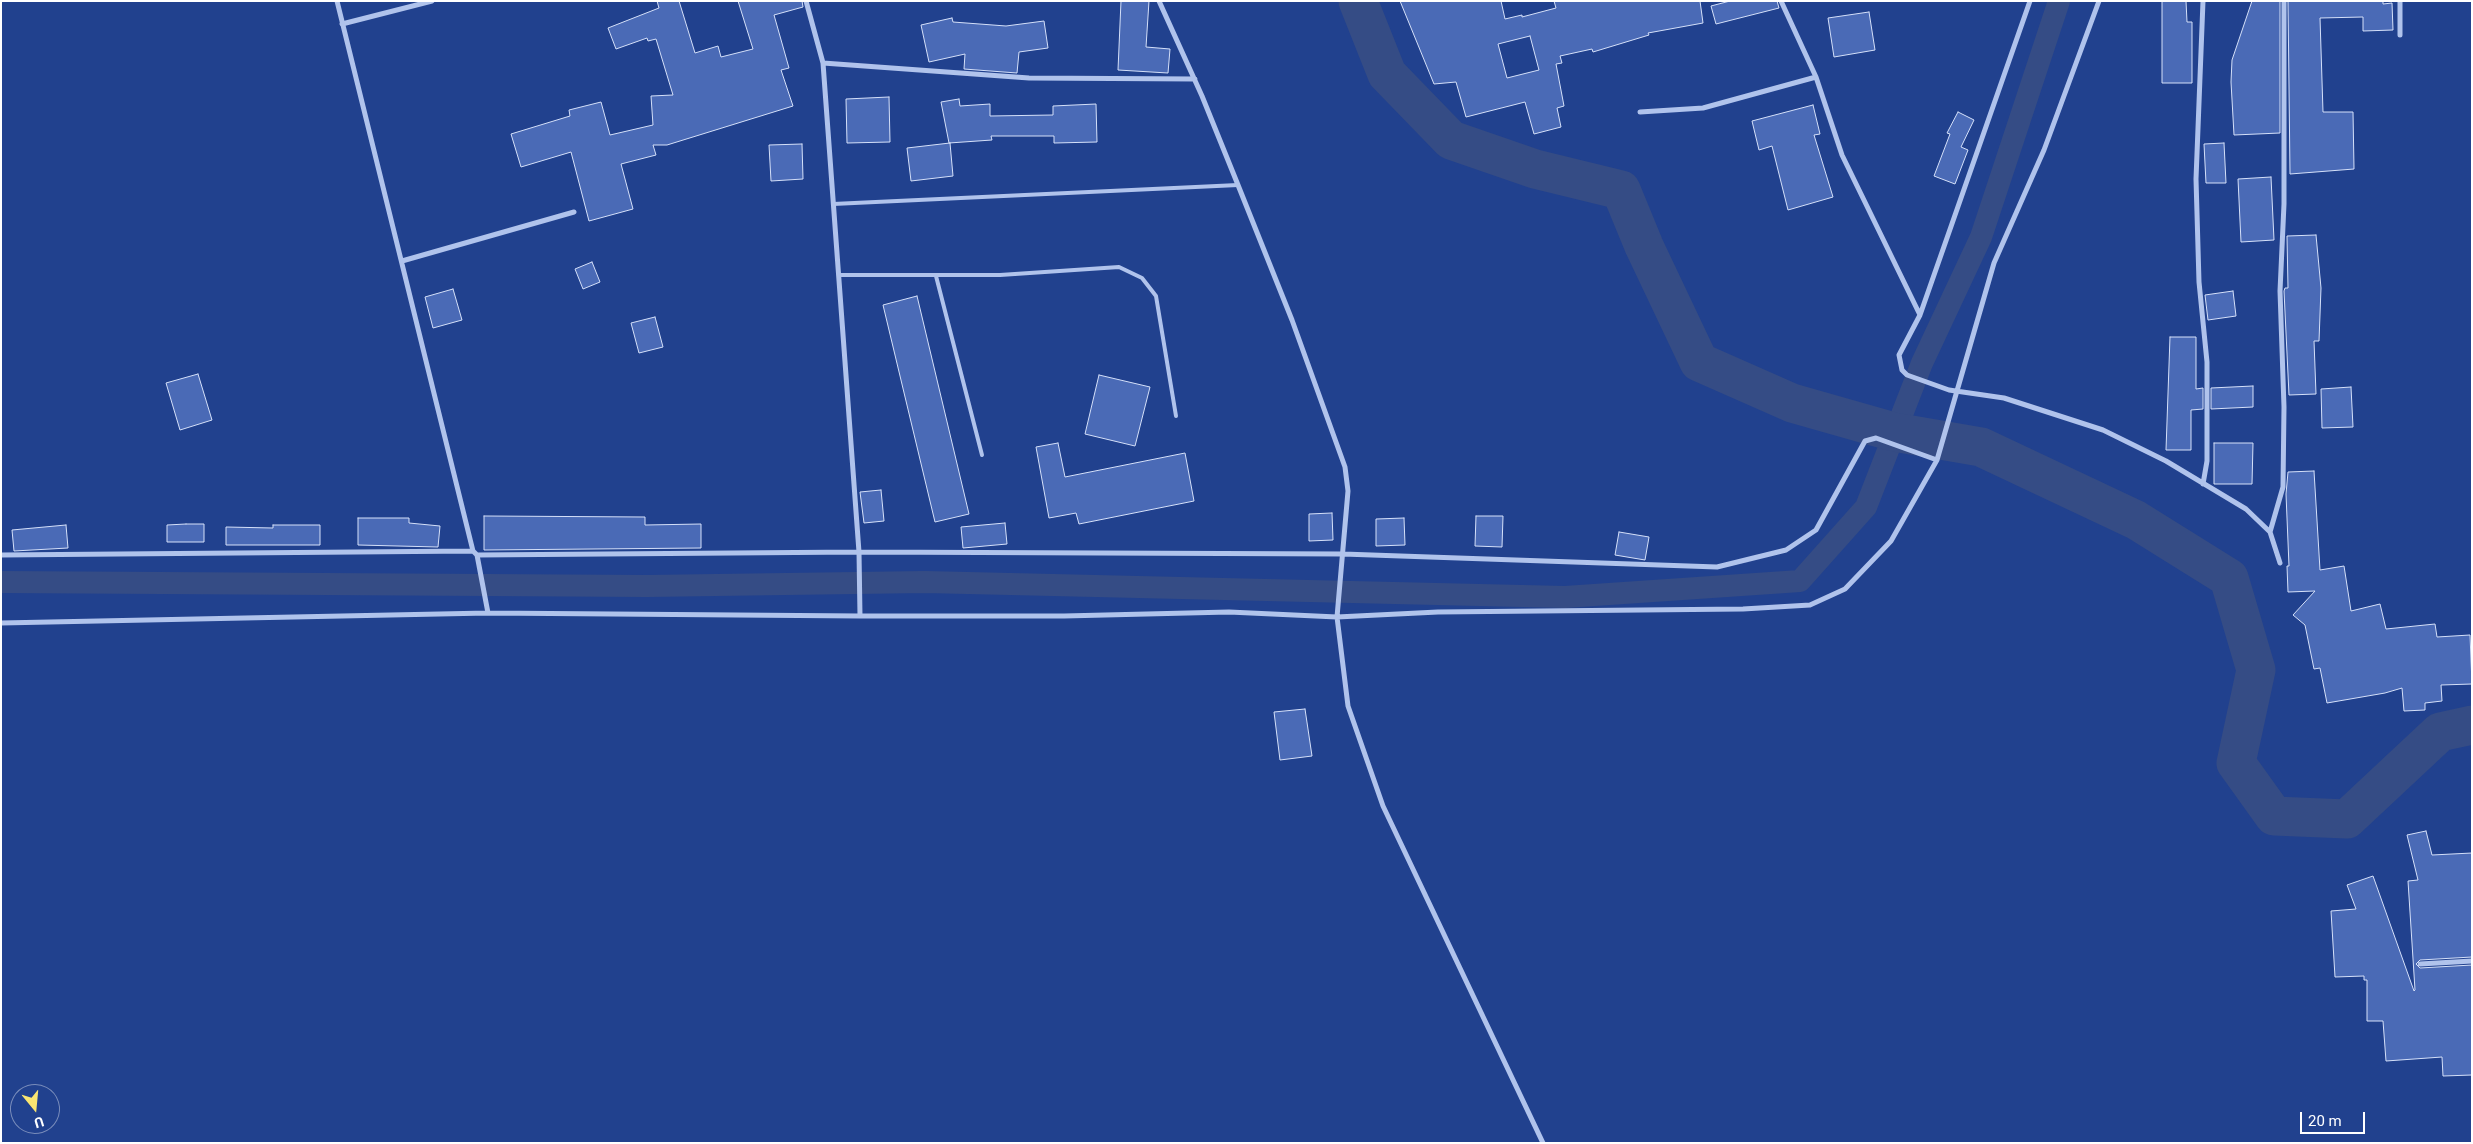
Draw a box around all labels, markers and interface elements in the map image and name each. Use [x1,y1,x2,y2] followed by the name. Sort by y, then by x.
[10,1084,60,1134] north arrow
[2303,1102,2368,1134] scale bar
[2308,1112,2342,1130] text: 20 m
[32,1113,46,1131] text: U

